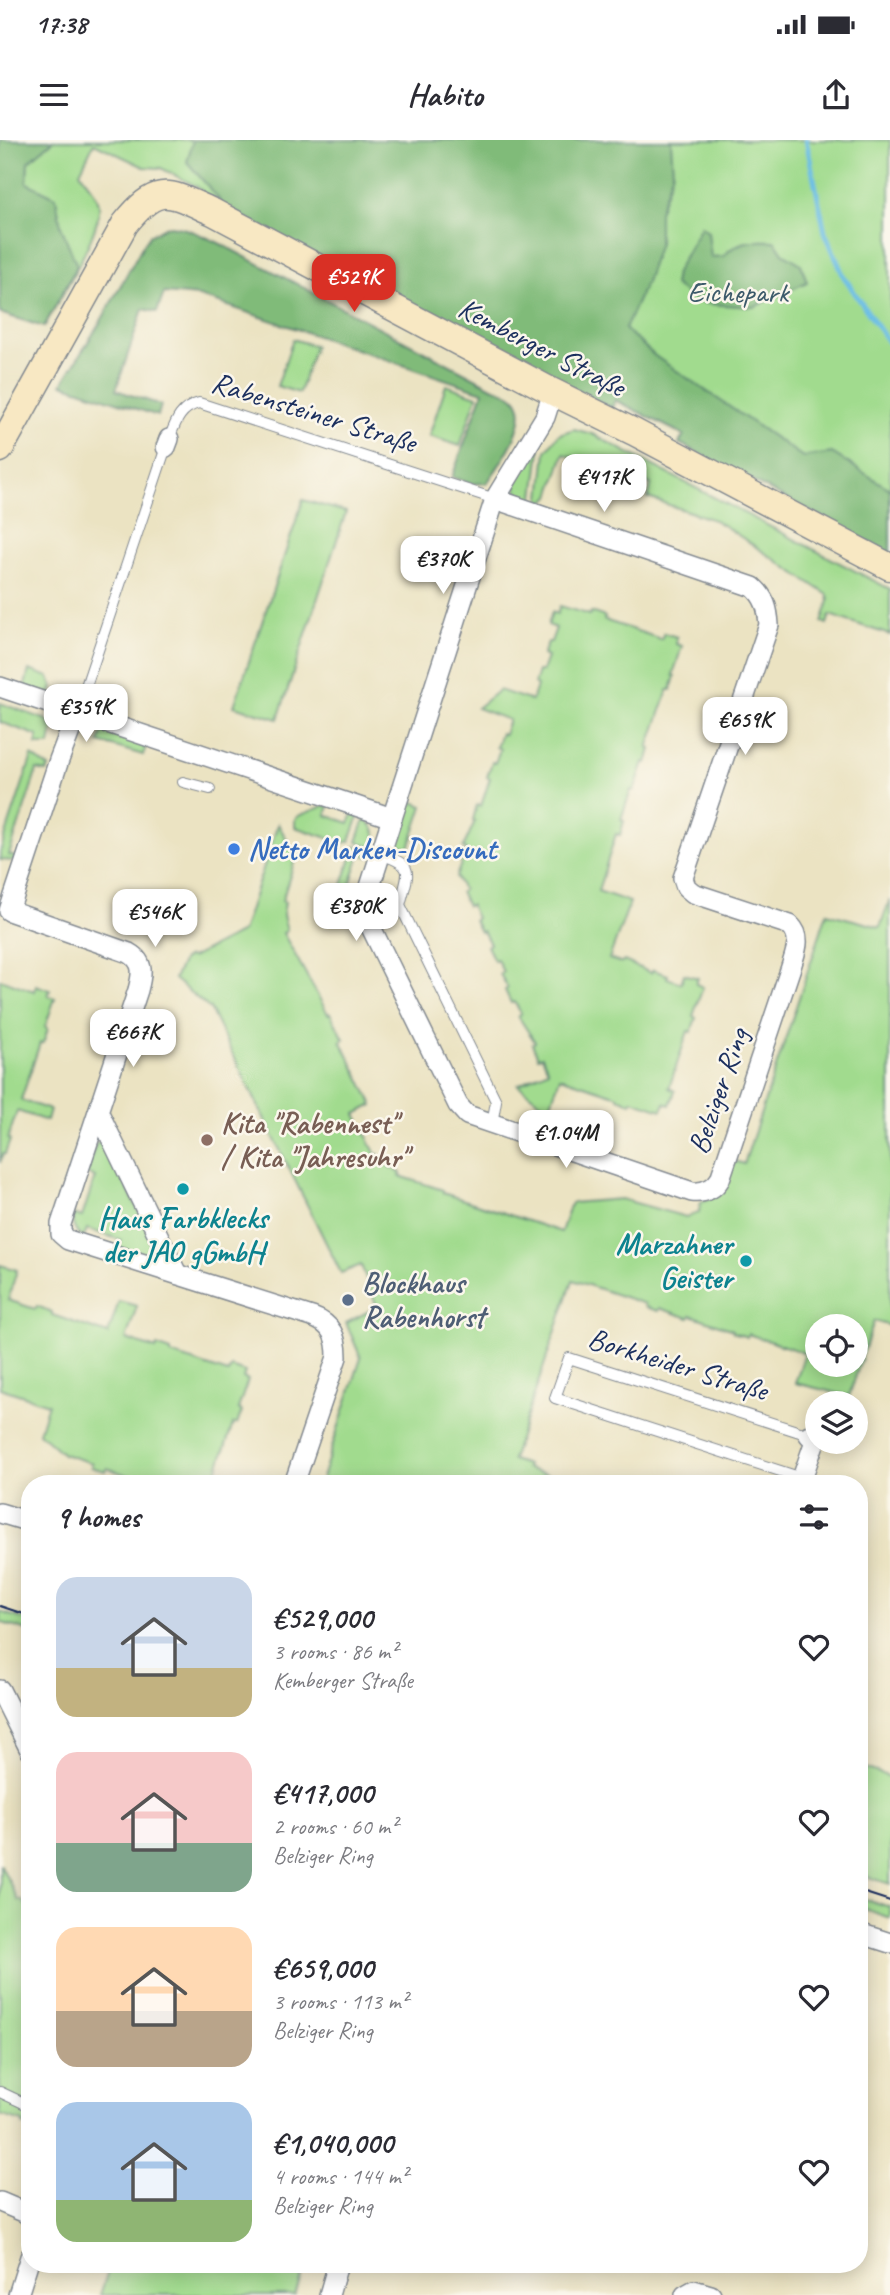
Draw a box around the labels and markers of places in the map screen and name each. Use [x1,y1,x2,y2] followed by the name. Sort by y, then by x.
[305,254,403,314] pin: €529K
[555,454,653,514] pin: €417K
[394,536,492,596] pin: €370K
[37,684,135,744] pin: €359K
[696,698,794,757] pin: €659K
[248,830,499,868] place label: Netto Marken-Discount
[226,841,242,857] marker: Netto Marken-Discount
[307,884,405,943] pin: €380K
[106,890,204,949] pin: €546K
[84,1010,182,1069] pin: €667K
[221,1104,414,1176] place label: Kita "Rabennest" / Kita "Jahresuhr"
[509,1110,623,1170] pin: €1.04M
[199,1132,215,1148] marker: Kita "Rabennest" / Kita "Jahresuhr"
[175,1181,191,1197] marker: Haus Farbklecks der JAO gGmbH
[98,1199,271,1271] place label: Haus Farbklecks der JAO gGmbH
[616,1225,735,1297] place label: Marzahner Geister
[738,1253,754,1269] marker: Marzahner Geister
[362,1264,490,1336] place label: Blockhaus Rabenhorst
[340,1292,356,1308] marker: Blockhaus Rabenhorst

